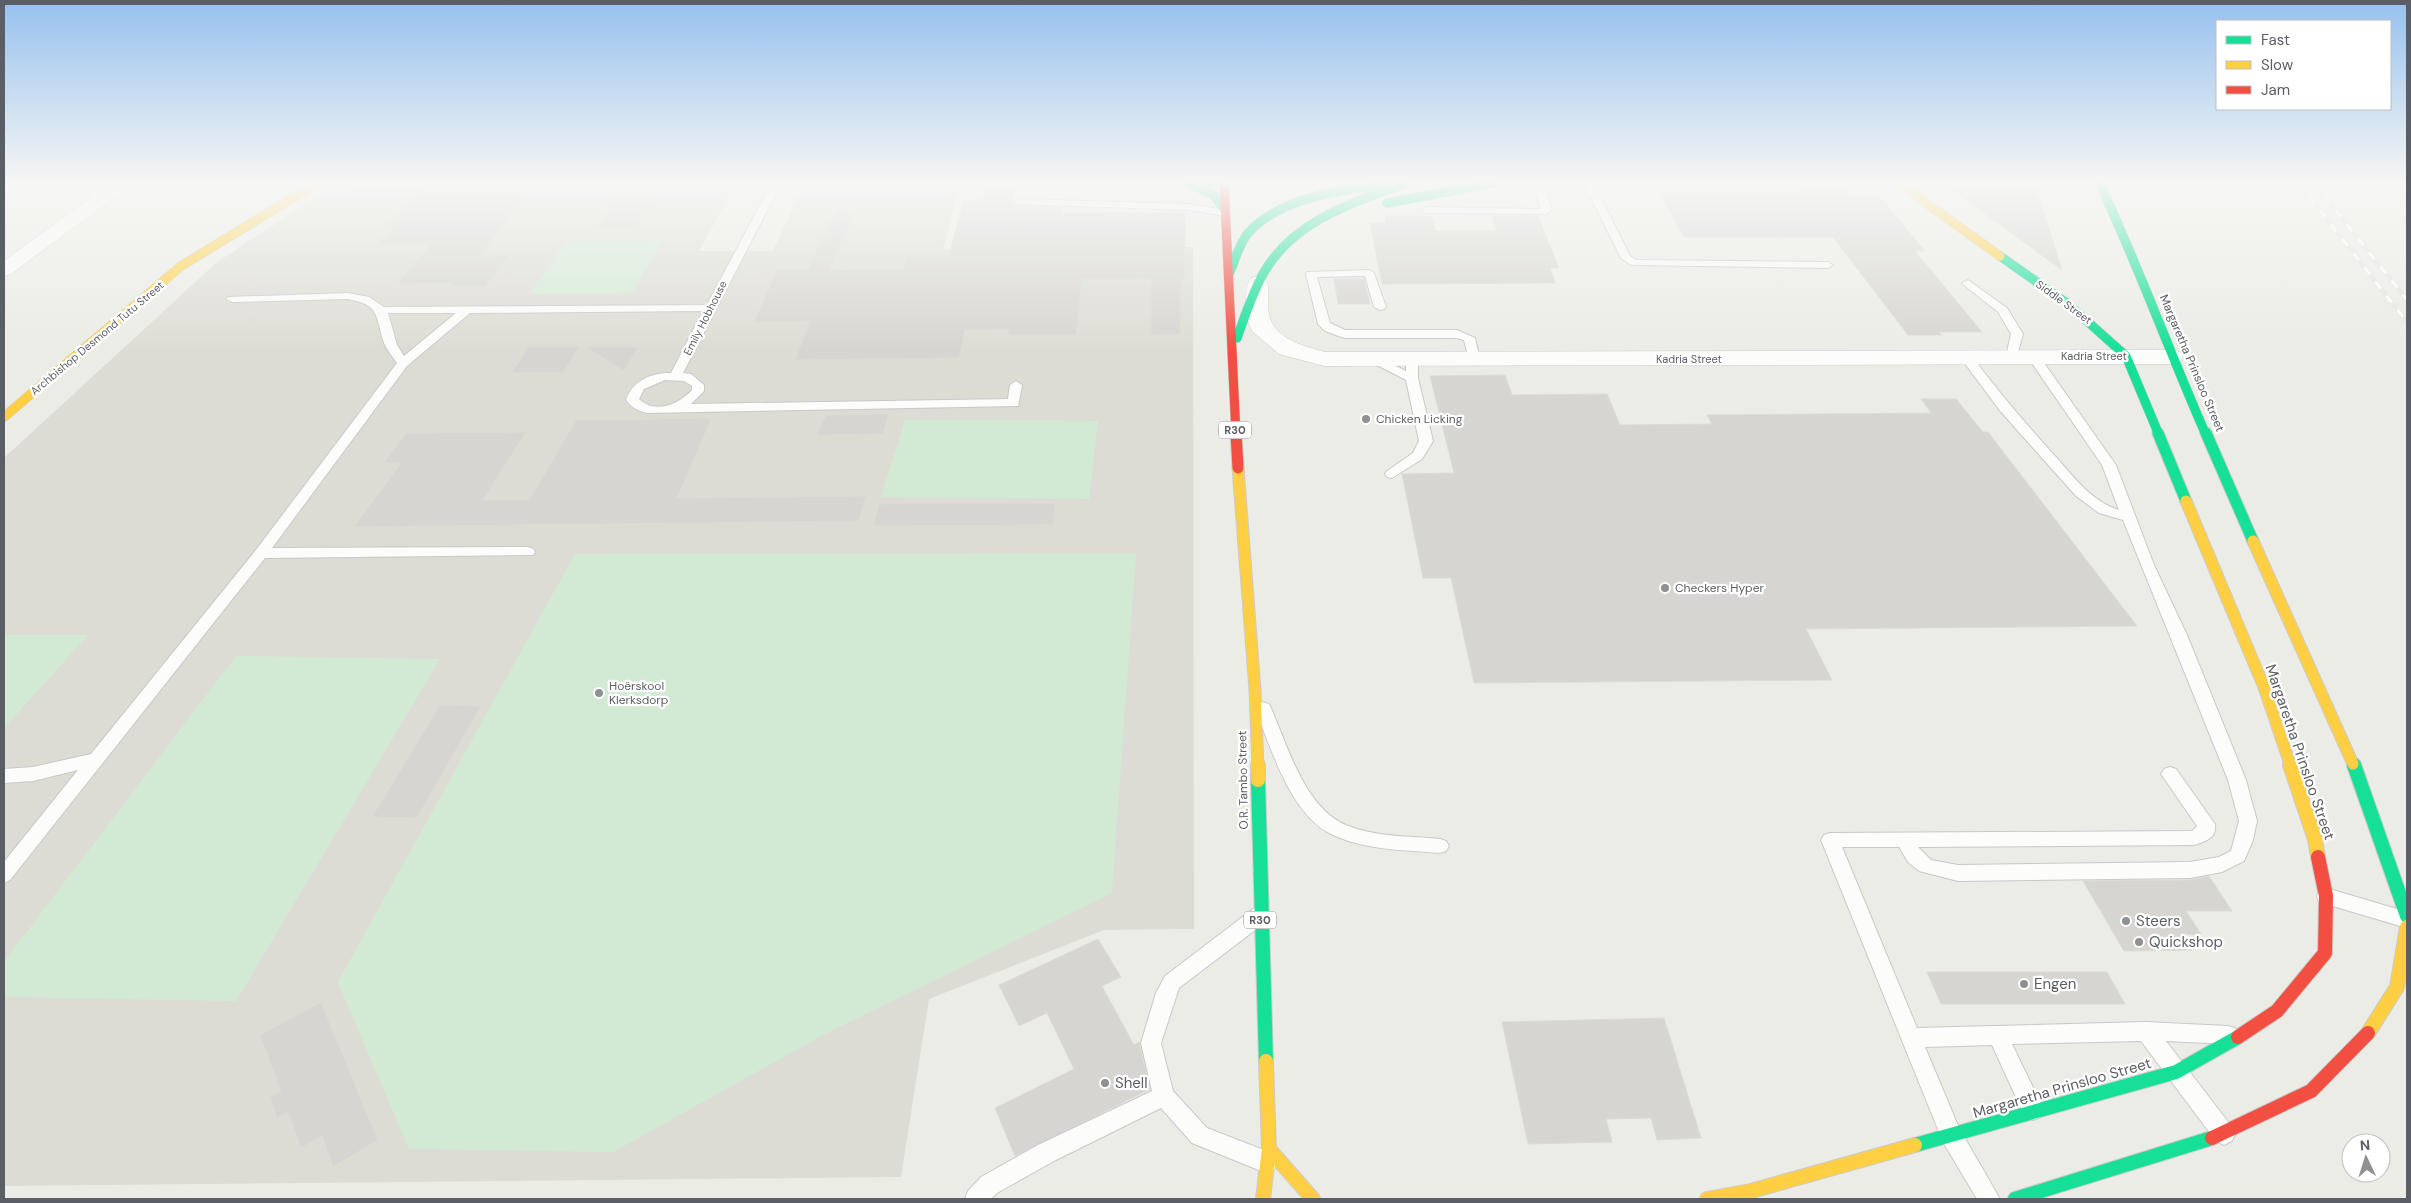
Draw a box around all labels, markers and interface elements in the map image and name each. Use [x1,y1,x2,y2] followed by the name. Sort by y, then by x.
[2216,20,2391,110] legend
[2261,30,2290,50] text: Fast
[2261,55,2294,75] text: Slow
[2261,80,2290,100] text: Jam
[2033,277,2095,327] street label: Siddle Street
[27,278,167,398] street label: Archbishop Desmond Tutu Street
[680,278,730,358] street label: Emily Hobhouse
[2156,292,2228,434] street label: Margaretha Prinsloo Street
[2061,349,2127,363] street label: Kadria Street
[1656,352,1722,366] street label: Kadria Street
[1376,411,1463,427] place label: Chicken Licking
[1360,413,1372,425] marker: Chicken Licking
[1219,422,1251,438] road number: R30
[1675,580,1764,596] place label: Checkers Hyper
[1659,582,1671,594] marker: Checkers Hyper
[2261,662,2340,843] street label: Margaretha Prinsloo Street
[609,678,668,708] place label: Hoërskool Klerksdorp
[593,687,605,699] marker: Hoërskool Klerksdorp
[1234,730,1252,830] street label: O.R. Tambo Street
[2136,911,2181,931] place label: Steers
[1244,912,1276,928] road number: R30
[2120,915,2132,927] marker: Steers
[2149,932,2223,952] place label: Quickshop
[2133,936,2145,948] marker: Quickshop
[2034,974,2076,994] place label: Engen
[2018,978,2030,990] marker: Engen
[1971,1053,2154,1123] street label: Margaretha Prinsloo Street
[1115,1073,1148,1093] place label: Shell
[1099,1077,1111,1089] marker: Shell
[2341,1133,2391,1183] north arrow
[2359,1136,2371,1154] text: N

